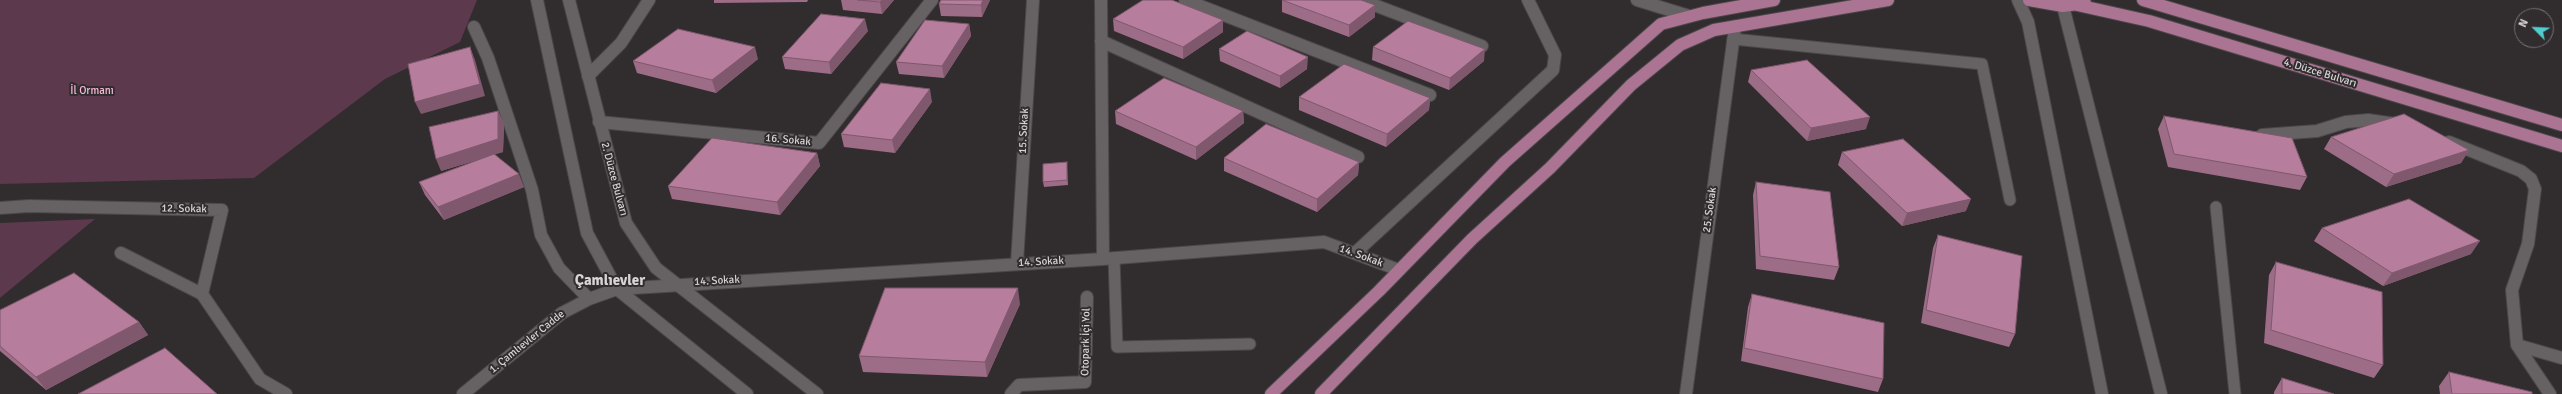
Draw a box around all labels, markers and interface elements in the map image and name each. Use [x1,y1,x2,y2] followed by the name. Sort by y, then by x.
[2514,8,2554,48] north arrow
[2516,17,2531,29] text: N
[2282,56,2358,90] street label: 4. Düzce Bulvarı
[70,84,114,98] park label: İl Ormanı
[1016,108,1032,154] street label: 15. Sokak
[765,131,811,149] street label: 16. Sokak
[598,141,630,217] street label: 2. Düzce Bulvarı
[1700,186,1720,234] street label: 25. Sokak
[161,202,207,216] street label: 12. Sokak
[1337,242,1385,270] street label: 14. Sokak
[1018,254,1064,270] street label: 14. Sokak
[575,272,645,290] district label: Çamlıevler
[694,273,740,289] street label: 14. Sokak
[487,308,567,376] street label: 1. Çamlıevler Cadde
[1079,308,1093,376] street label: Otopark İçi Yol

